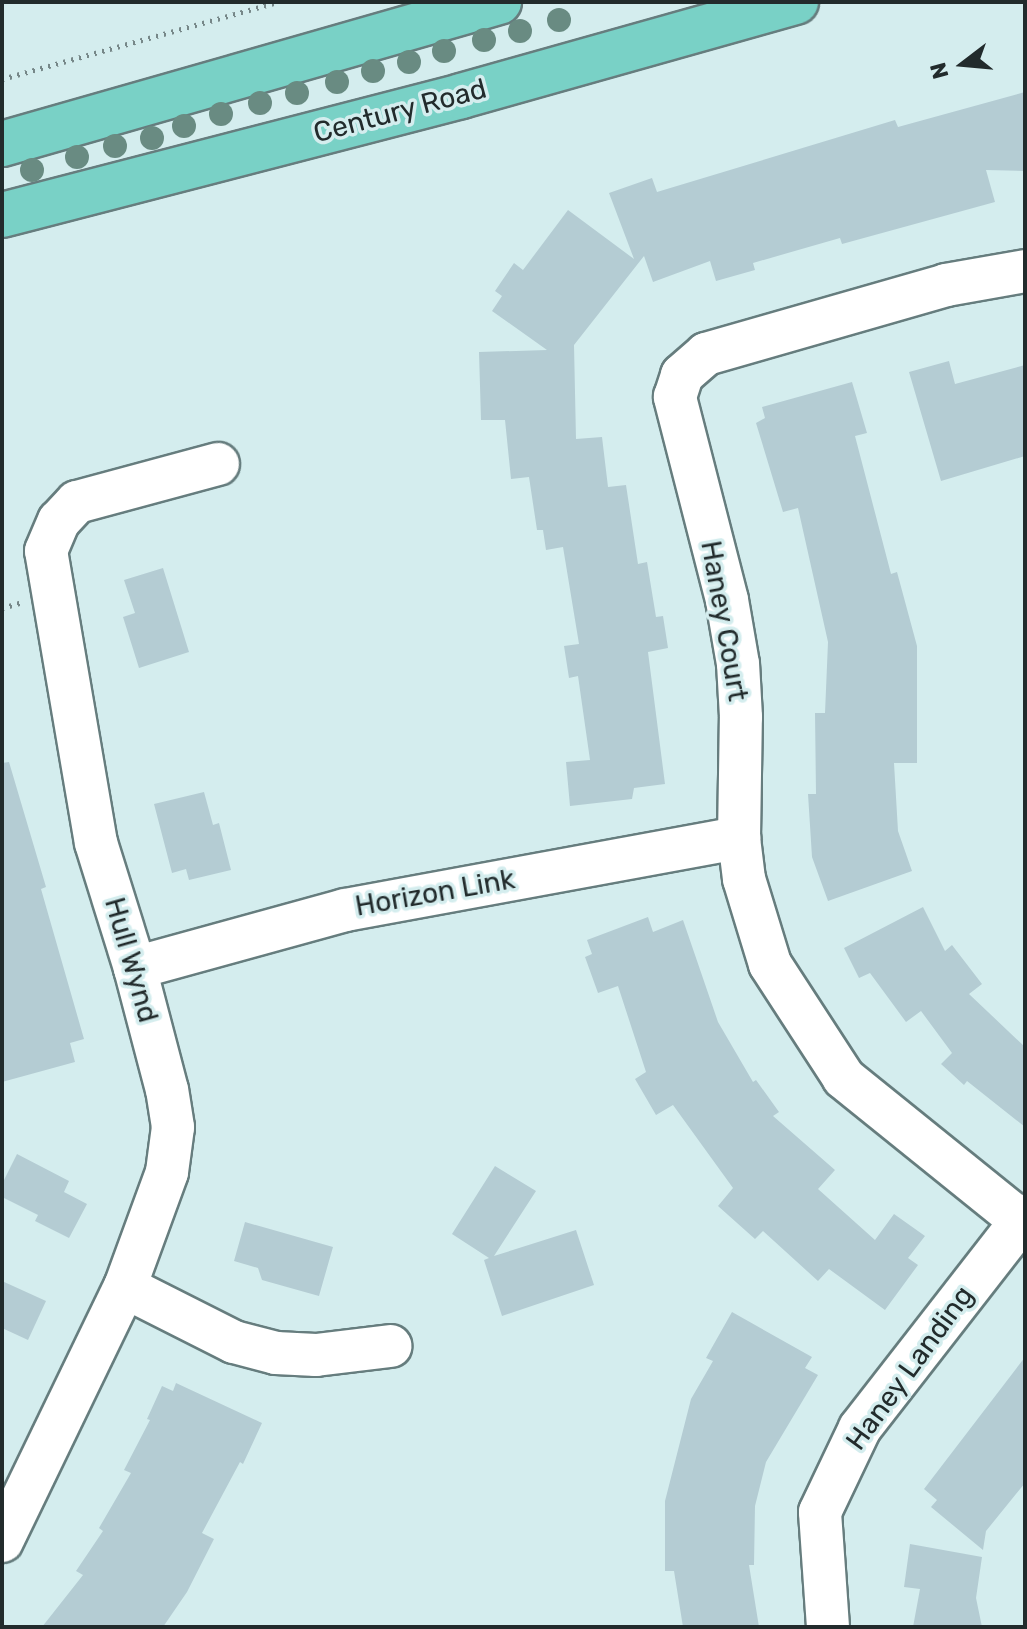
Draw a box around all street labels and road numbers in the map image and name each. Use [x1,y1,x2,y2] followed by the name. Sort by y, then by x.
[310,72,490,150] street label: Century Road
[693,538,755,704] street label: Haney Court
[353,862,517,924] street label: Horizon Link
[97,893,165,1027] street label: Hull Wynd
[839,1279,981,1457] street label: Haney Landing

